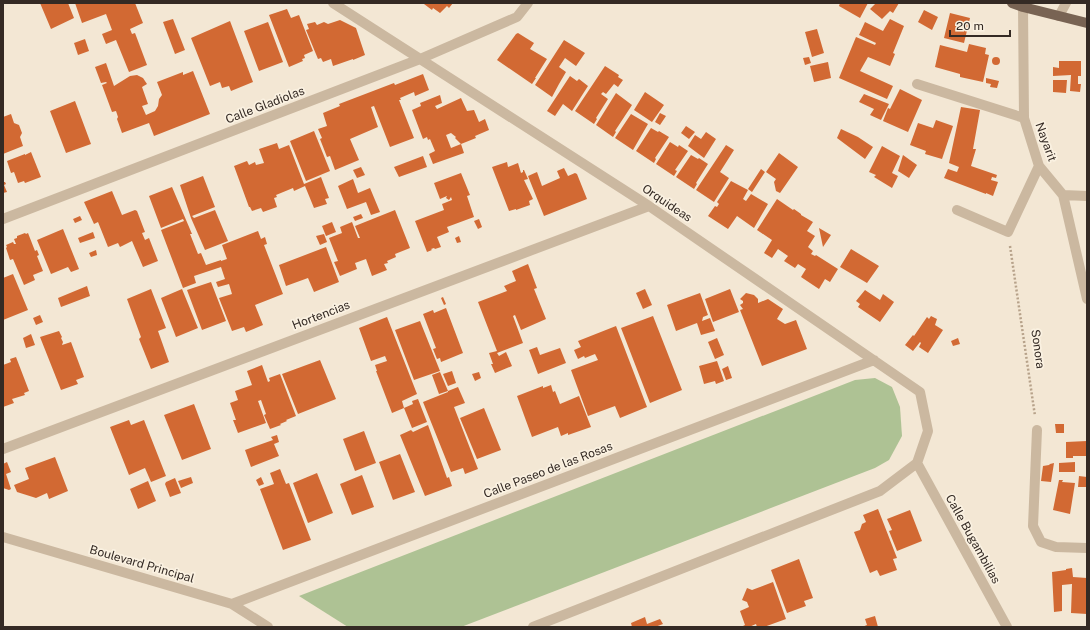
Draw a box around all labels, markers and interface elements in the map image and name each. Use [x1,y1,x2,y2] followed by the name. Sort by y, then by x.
[950,12,1010,38] scale bar
[956,19,984,33] text: 20 m
[224,84,306,126] street label: Calle Gladiolas
[1032,120,1060,164] street label: Nayarit
[639,181,695,225] street label: Orquideas
[290,298,352,332] street label: Hortencias
[1028,328,1048,370] street label: Sonora
[482,439,614,501] street label: Calle Paseo de las Rosas
[943,492,1003,586] street label: Calle Bugambilias
[88,542,196,586] street label: Boulevard Principal

